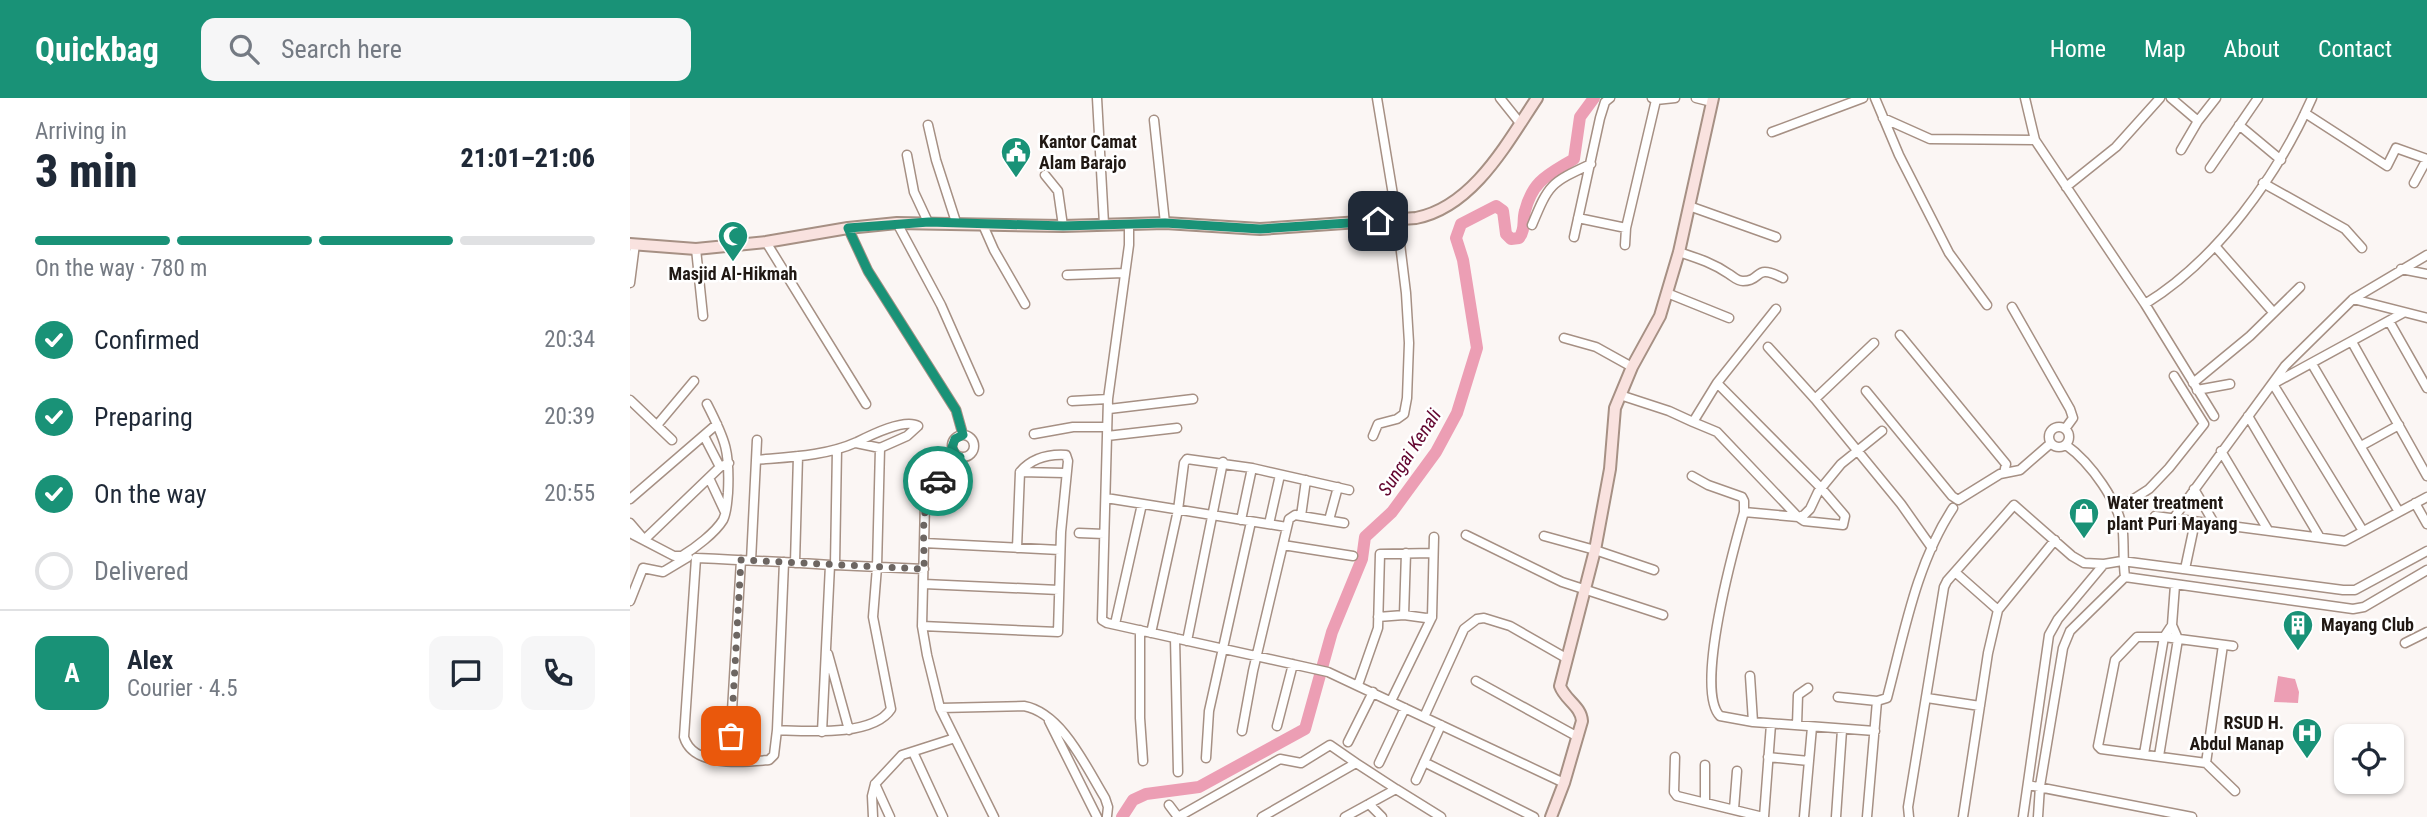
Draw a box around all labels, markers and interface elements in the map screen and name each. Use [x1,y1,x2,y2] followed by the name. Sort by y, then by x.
[201,18,691,81] search box
[35,30,159,69] text: Quickbag
[225,30,263,68] icon: search
[281,34,402,64] text: Search here
[2050,35,2106,63] text: Home
[2144,35,2186,63] text: Map
[2224,35,2280,63] text: About
[2318,35,2392,63] text: Contact
[35,118,127,145] text: Arriving in
[1039,131,1137,173] place label: Kantor Camat Alam Barajo
[999,135,1033,179] public building icon: Kantor Camat Alam Barajo
[461,143,595,173] text: 21:01–21:06
[35,144,138,198] text: 3 min
[1348,191,1408,251] pin
[1359,202,1397,240] icon: home
[716,219,750,263] mosque icon: Masjid Al-Hikmah
[35,255,207,282] text: On the way · 780 m
[669,263,797,284] place label: Masjid Al-Hikmah
[35,321,73,359] icon: check
[94,325,200,355] text: Confirmed
[544,326,595,353] text: 20:34
[35,398,73,436] icon: check
[94,402,193,432] text: Preparing
[544,403,595,430] text: 20:39
[1373,404,1446,500] water label: Sungai Kenali
[903,446,973,516] courier
[919,462,957,500] icon: car
[35,475,73,513] icon: check
[94,479,207,509] text: On the way
[544,480,595,507] text: 20:55
[2107,492,2237,534] place label: Water treatment plant Puri Mayang
[2067,496,2101,540] shop icon: Water treatment plant Puri Mayang
[94,556,189,586] text: Delivered
[2281,608,2315,652] building icon: Mayang Club
[2321,614,2414,635] place label: Mayang Club
[429,636,503,710] button: chat
[521,636,595,710] button: phone
[127,645,173,675] text: Alex
[64,658,80,688] text: A
[127,675,238,702] text: Courier · 4.5
[701,706,761,766] pin
[2190,712,2284,754] place label: RSUD H. Abdul Manap
[2290,716,2324,760] hospital icon: RSUD H. Abdul Manap
[712,717,750,755] icon: bag
[2334,724,2404,794] map controls
[2334,724,2404,794] button: locate

